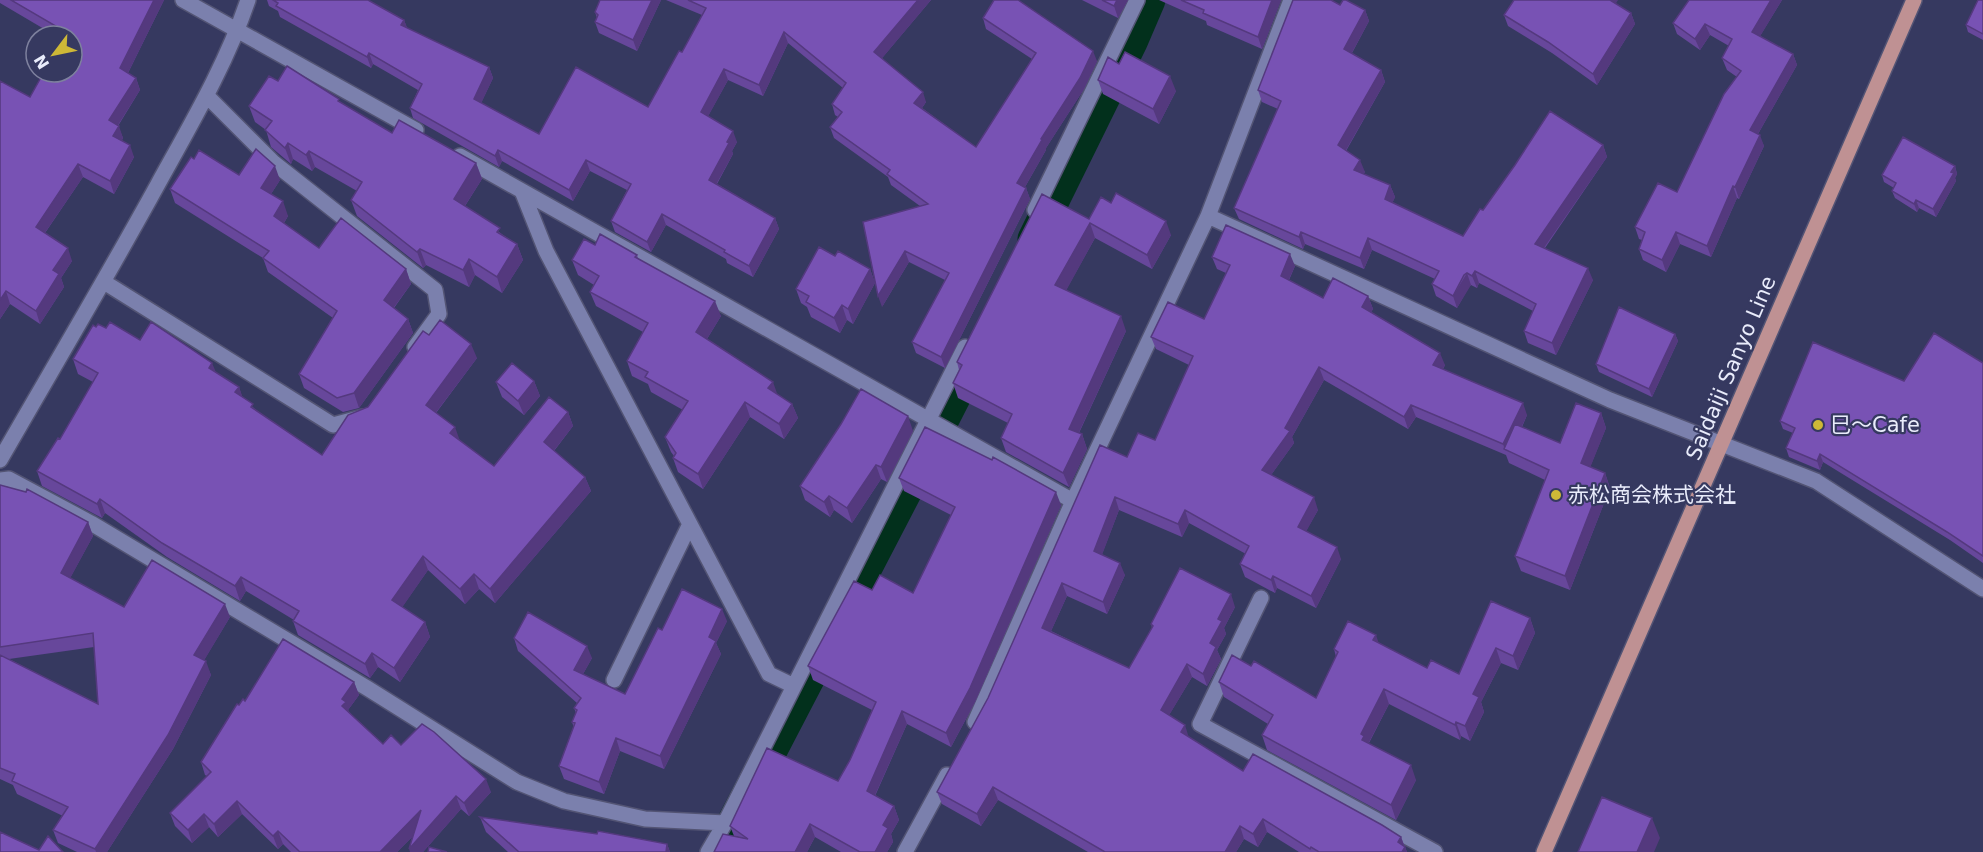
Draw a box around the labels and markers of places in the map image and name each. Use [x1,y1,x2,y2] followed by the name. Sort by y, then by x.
[1830,413,1920,437] place label: 巳～Cafe
[1811,418,1825,432] marker: 巳～Cafe
[1568,483,1736,507] place label: 赤松商会株式会社
[1549,488,1563,502] marker: 赤松商会株式会社

